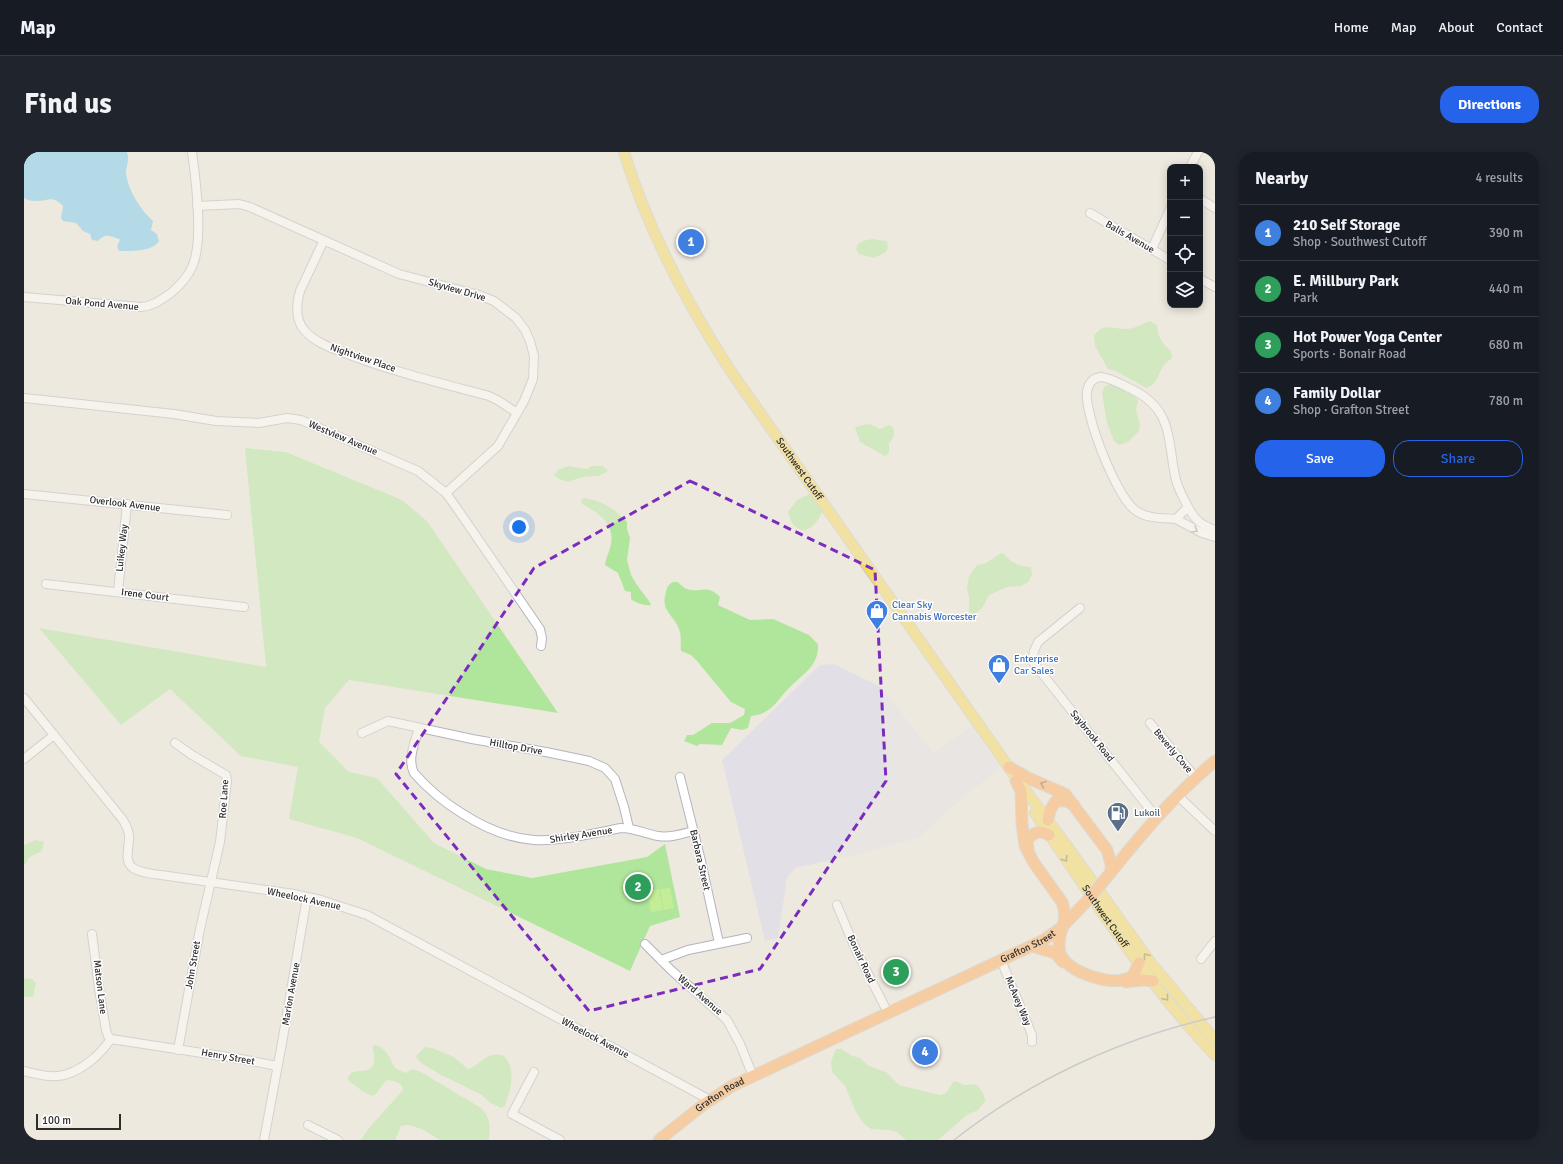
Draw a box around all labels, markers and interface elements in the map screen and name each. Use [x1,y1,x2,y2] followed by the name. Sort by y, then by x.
[20,16,56,40] text: Map
[1334,19,1369,36] text: Home
[1391,19,1416,36] text: Map
[1438,19,1474,36] text: About
[1496,19,1543,36] text: Contact
[1440,86,1539,123] button: Directions
[24,87,112,121] text: Find us
[1167,164,1203,308] map controls
[1167,164,1203,200] button: +
[1255,168,1308,189] text: Nearby
[1475,170,1523,186] text: 4 results
[1167,200,1203,236] button: −
[1293,216,1400,234] text: 210 Self Storage
[1103,218,1157,256] street label: Balis Avenue
[1264,225,1272,241] text: 1
[1489,225,1523,241] text: 390 m
[678,227,704,257] pin: 1
[1293,234,1426,250] text: Shop · Southwest Cutoff
[1167,236,1203,272] button: locate
[1167,272,1203,308] button: layers
[1293,272,1399,290] text: E. Millbury Park
[427,276,487,304] street label: Skyview Drive
[1264,281,1272,297] text: 2
[1489,281,1523,297] text: 440 m
[1293,290,1318,306] text: Park
[65,295,139,313] street label: Oak Pond Avenue
[1293,328,1442,346] text: Hot Power Yoga Center
[1264,337,1272,353] text: 3
[1489,337,1523,353] text: 680 m
[329,341,397,375] street label: Nightview Place
[1293,346,1406,362] text: Sports · Bonair Road
[1293,384,1381,402] text: Family Dollar
[1264,393,1272,409] text: 4
[1489,393,1523,409] text: 780 m
[1293,402,1409,418] text: Shop · Grafton Street
[307,418,379,458] street label: Westview Avenue
[773,435,826,503] street label: Southwest Cutoff
[1255,440,1385,477] button: Save
[1393,440,1523,477] button: Share
[89,494,161,514] street label: Overlook Avenue
[509,517,529,537] your location
[114,523,130,572] street label: Luikey Way
[1191,525,1198,532] one-way arrow
[120,586,170,604] street label: Irene Court
[864,598,890,631] shop icon: Clear Sky Cannabis Worcester
[892,599,977,623] place label: Clear Sky Cannabis Worcester
[986,652,1012,685] shop icon: Enterprise Car Sales
[1014,653,1058,677] place label: Enterprise Car Sales
[1068,708,1116,764] street label: Saybrook Road
[1151,726,1195,776] street label: Beverly Cove
[489,736,543,758] street label: Hilltop Drive
[217,779,231,819] street label: Roe Lane
[1039,781,1046,789] one-way arrow
[1105,800,1131,833] fuel station icon: Lukoil
[1134,807,1160,819] place label: Lukoil
[549,824,613,846] street label: Shirley Avenue
[687,828,713,892] street label: Barbara Street
[1061,854,1068,861] one-way arrow
[625,872,651,902] pin: 2
[1079,883,1131,951] street label: Southwest Cutoff
[266,885,342,913] street label: Wheelock Avenue
[998,927,1058,966] street label: Grafton Street
[845,933,877,985] street label: Bonair Road
[183,939,203,990] street label: John Street
[1143,953,1151,960] one-way arrow
[883,957,909,987] pin: 3
[91,959,109,1015] street label: Matson Lane
[280,962,302,1026] street label: Marion Avenue
[675,972,725,1018] street label: Ward Avenue
[1002,974,1034,1028] street label: McAvey Way
[1162,993,1169,1000] one-way arrow
[559,1015,631,1061] street label: Wheelock Avenue
[912,1037,938,1067] pin: 4
[200,1046,256,1068] street label: Henry Street
[693,1075,746,1115] street label: Grafton Road
[36,1112,121,1131] scale bar
[42,1114,71,1127] text: 100 m

